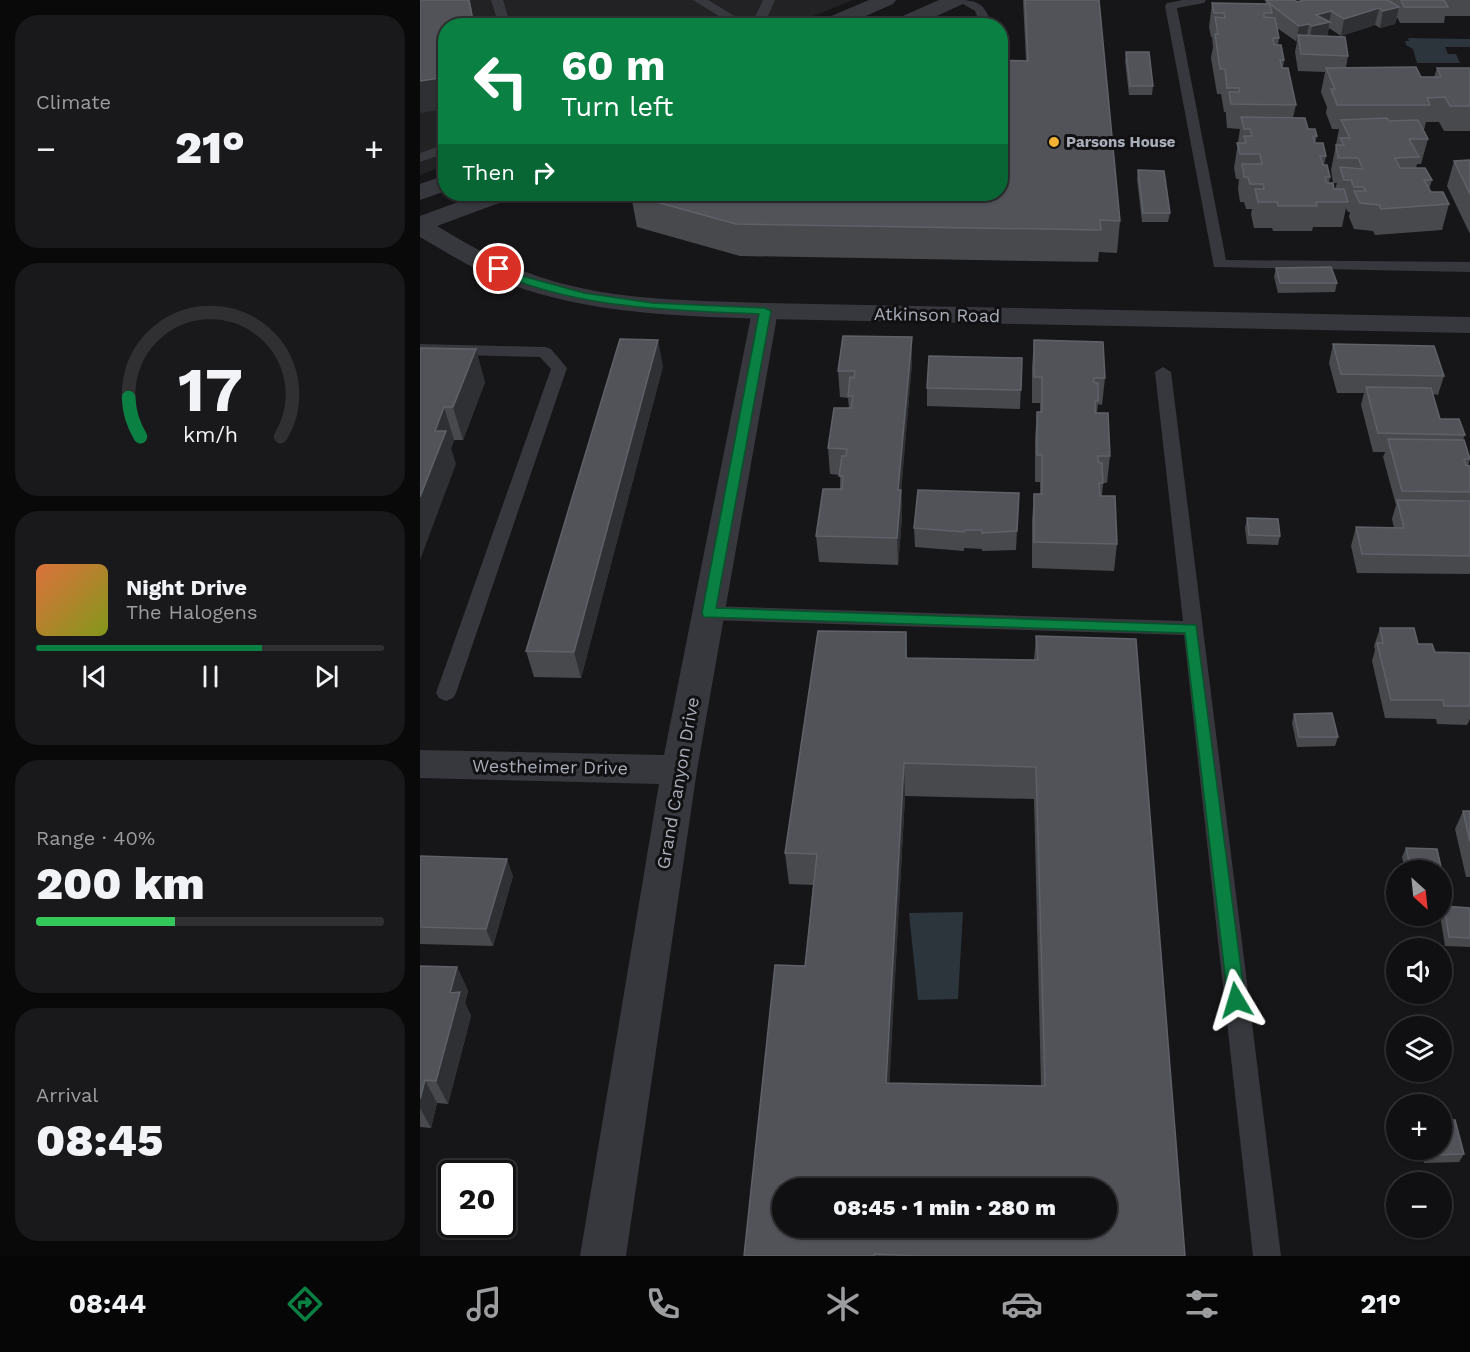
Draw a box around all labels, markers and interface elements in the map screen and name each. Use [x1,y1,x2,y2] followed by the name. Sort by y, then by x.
[561,41,665,90] text: 60 m
[462,42,540,120] icon: left
[36,90,111,114] text: Climate
[561,91,673,123] text: Turn left
[175,121,245,174] text: 21°
[36,129,56,168] text: −
[364,129,384,168] text: +
[1066,133,1176,151] place label: Parsons House
[1047,135,1061,149] marker: Parsons House
[527,156,560,189] icon: right
[462,160,515,185] text: Then
[473,243,524,294] pin
[482,252,515,285] icon: arrive
[874,303,1000,326] street label: Atkinson Road
[178,353,242,426] text: 17
[182,422,238,447] text: km/h
[126,575,247,600] text: Night Drive
[126,600,258,624] text: The Halogens
[78,660,111,693] icon: previous
[194,660,227,693] icon: pause
[310,660,343,693] icon: next
[652,695,703,871] street label: Grand Canyon Drive
[472,755,628,778] street label: Westheimer Drive
[36,826,155,850] text: Range · 40%
[36,857,205,910] text: 200 km
[1386,860,1452,926] north arrow
[1386,860,1452,1238] map controls
[1386,938,1452,1004] button: sound
[1204,968,1268,1032] position arrow
[1386,1016,1452,1082] button: layers
[36,1083,98,1107] text: Arrival
[1386,1094,1452,1160] button: +
[36,1114,163,1167] text: 08:45
[438,1160,516,1238] speed limit sign: 20
[1386,1172,1452,1238] button: −
[833,1195,1056,1220] text: 08:45 · 1 min · 280 m
[284,1283,326,1325] icon: directions
[463,1283,505,1325] icon: music
[642,1283,684,1325] icon: phone
[822,1283,864,1325] icon: climate
[1001,1283,1043,1325] icon: car
[1181,1283,1223,1325] icon: filters
[69,1288,146,1320] text: 08:44
[1360,1288,1401,1320] text: 21°

